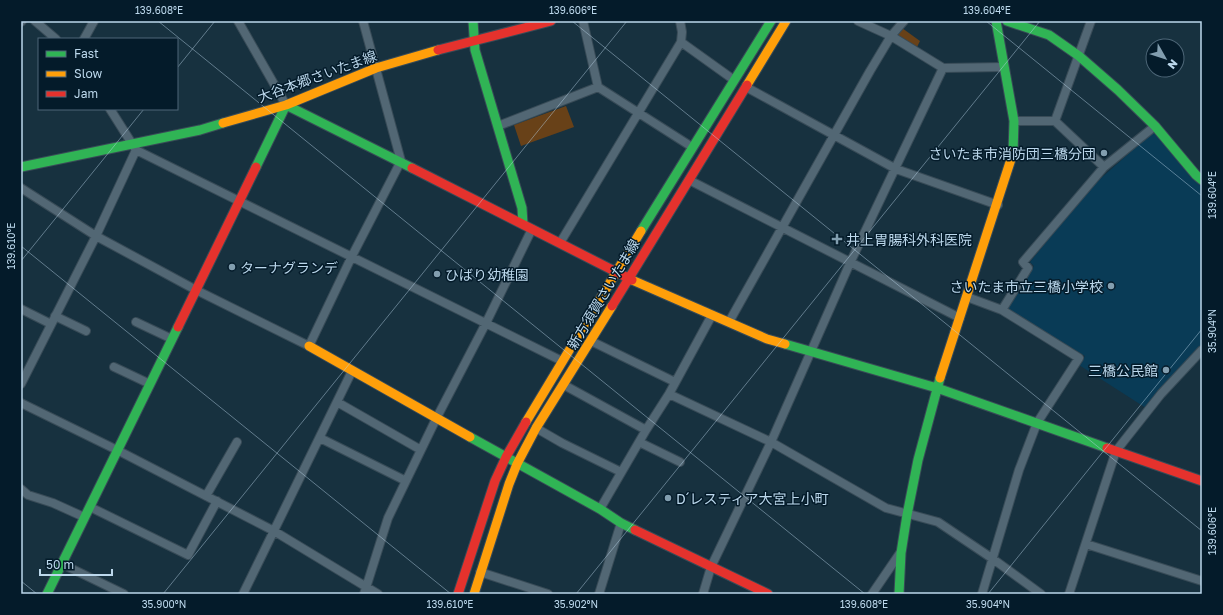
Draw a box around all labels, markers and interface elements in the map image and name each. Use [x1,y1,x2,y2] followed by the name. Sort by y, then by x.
[135,4,183,16] text: 139.608°E
[549,4,597,16] text: 139.606°E
[963,4,1011,16] text: 139.604°E
[38,38,178,110] legend
[1145,38,1185,78] north arrow
[74,46,99,61] text: Fast
[255,47,379,105] street label: 大谷本郷さいたま線
[1165,57,1181,72] text: N
[74,66,102,81] text: Slow
[74,86,98,101] text: Jam
[928,145,1096,162] place label: さいたま市消防団三橋分団
[1099,148,1109,158] marker: さいたま市消防団三橋分団
[1206,171,1218,219] text: 139.604°E
[5,223,17,269] text: 139.610°E
[846,231,972,248] place label: 井上胃腸科外科医院
[831,233,843,245] marker: 井上胃腸科外科医院
[563,236,643,352] street label: 新方須賀さいたま線
[240,259,338,276] place label: ターナグランデ
[227,262,237,272] marker: ターナグランデ
[445,266,529,283] place label: ひばり幼稚園
[432,269,442,279] marker: ひばり幼稚園
[949,278,1103,295] place label: さいたま市立三橋小学校
[1106,281,1116,291] marker: さいたま市立三橋小学校
[1206,309,1218,353] text: 35.904°N
[1088,362,1158,379] place label: 三橋公民館
[1161,365,1171,375] marker: 三橋公民館
[676,490,829,507] place label: D´レスティア大宮上小町
[663,493,673,503] marker: D´レスティア大宮上小町
[1206,507,1218,555] text: 139.606°E
[40,551,112,577] scale bar
[46,557,74,572] text: 50 m
[142,598,186,610] text: 35.900°N
[427,598,473,610] text: 139.610°E
[554,598,598,610] text: 35.902°N
[840,598,888,610] text: 139.608°E
[966,598,1010,610] text: 35.904°N

